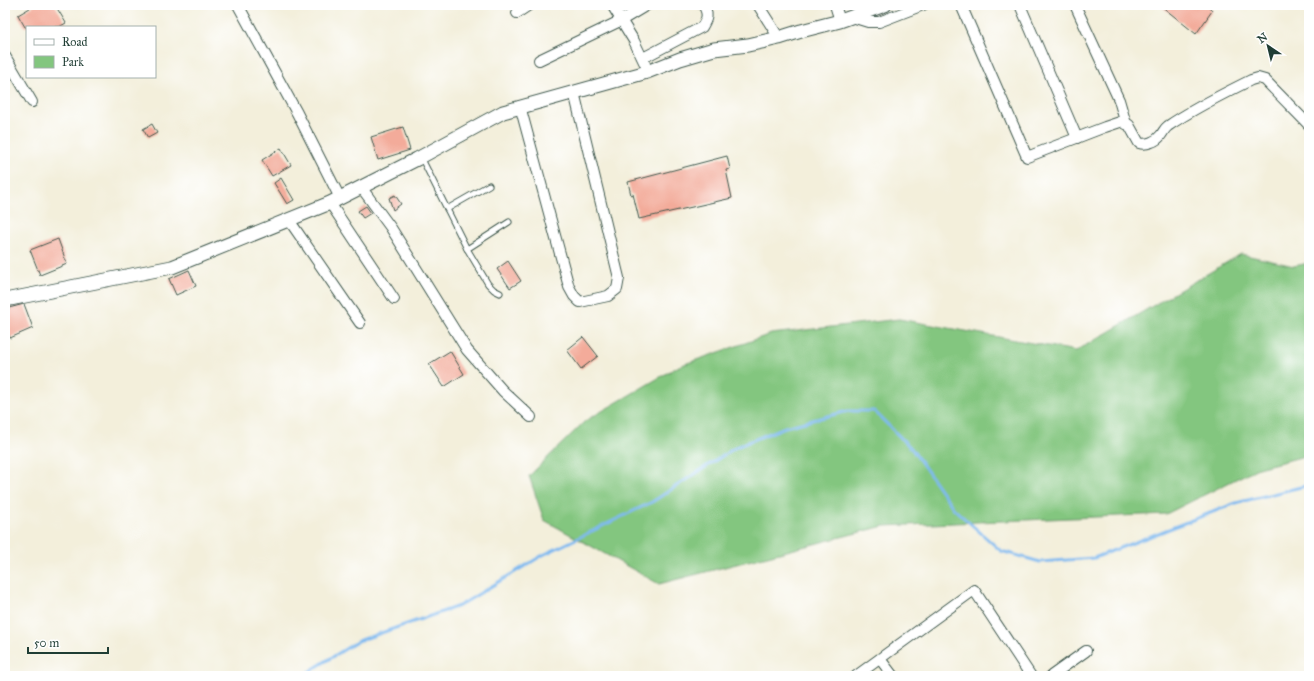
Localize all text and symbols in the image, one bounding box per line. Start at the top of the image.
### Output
legend [26,26,156,78]
north arrow [1248,26,1288,66]
text: N [1255,30,1271,46]
text: Road [62,35,88,49]
text: Park [62,55,84,69]
scale bar [28,629,108,655]
text: 50 m [34,636,59,650]

